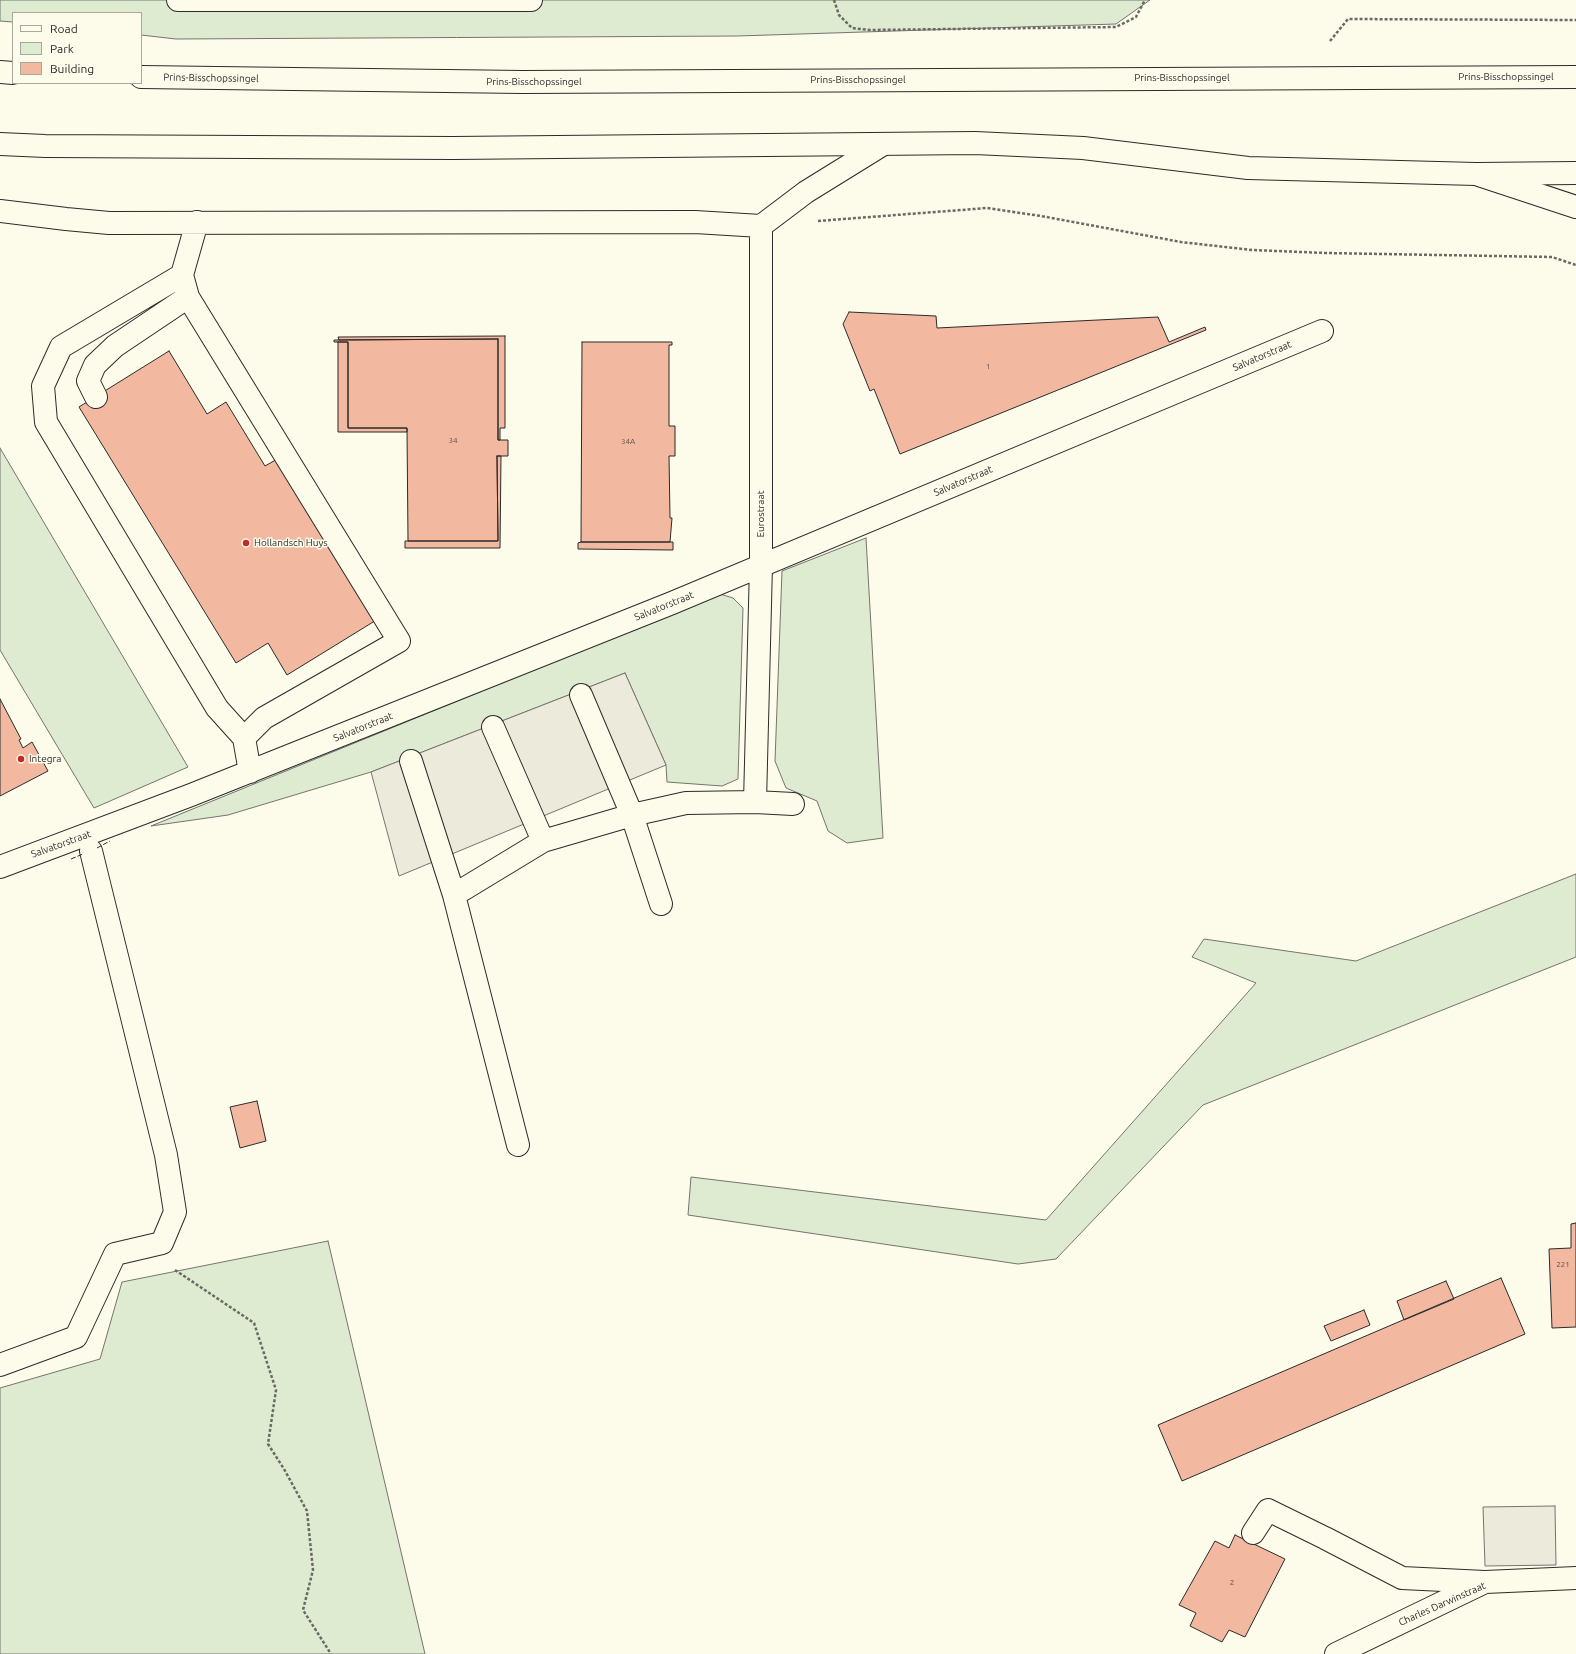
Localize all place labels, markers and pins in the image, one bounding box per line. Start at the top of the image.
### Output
place label: Hollandsch Huys [254,537,328,549]
marker: Hollandsch Huys [241,538,251,548]
place label: Integra [29,753,61,765]
marker: Integra [16,754,26,764]

